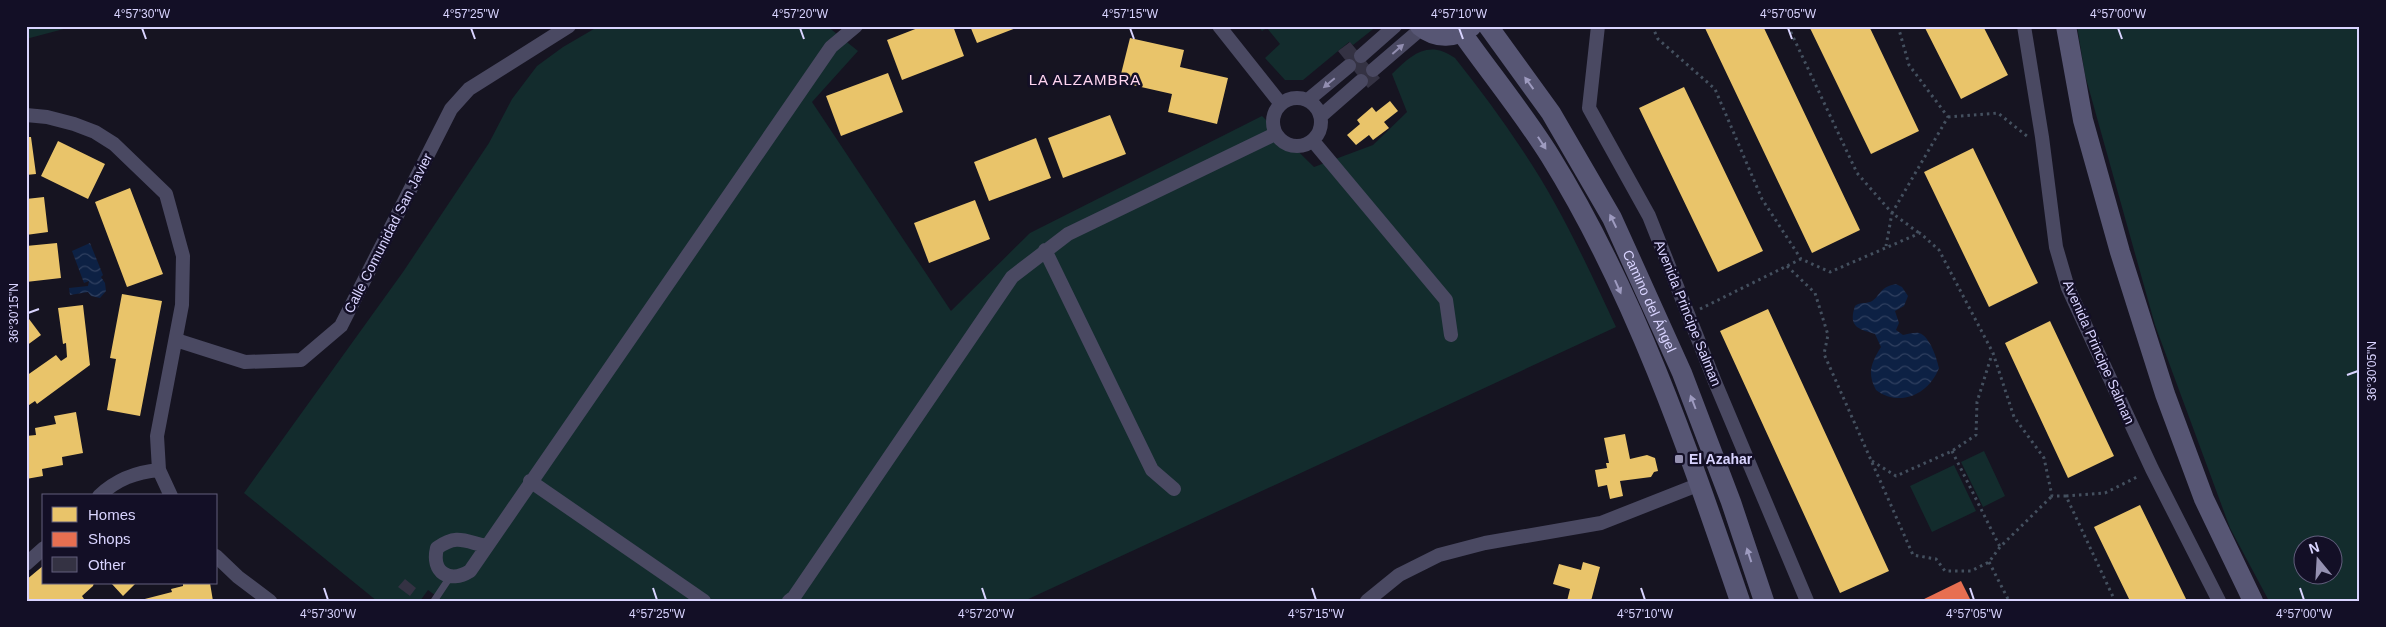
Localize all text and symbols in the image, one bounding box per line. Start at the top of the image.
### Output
text: 4°57'30"W [114,7,171,21]
text: 4°57'25"W [443,7,500,21]
text: 4°57'20"W [772,7,829,21]
text: 4°57'15"W [1102,7,1159,21]
text: 4°57'10"W [1431,7,1488,21]
text: 4°57'05"W [1760,7,1817,21]
text: 4°57'00"W [2090,7,2147,21]
one-way arrow [1391,43,1403,55]
district label: LA ALZAMBRA [1029,71,1141,88]
one-way arrow [1323,77,1335,89]
one-way arrow [1523,77,1534,90]
one-way arrow [1537,137,1546,150]
street label: Calle Comunidad San Javier [341,150,436,316]
one-way arrow [1609,214,1617,228]
street label: Avenida Principe Salman [1651,238,1725,388]
street label: Camino del Ángel [1619,247,1680,355]
street label: Avenida Principe Salman [2060,277,2138,427]
one-way arrow [1615,280,1623,294]
text: 36°30'15"N [7,283,21,343]
text: 36°30'05"N [2365,341,2379,401]
one-way arrow [1689,394,1697,409]
place label: El Azahar [1689,451,1753,467]
marker: El Azahar [1673,453,1685,465]
legend [42,494,218,584]
text: Homes [88,506,136,523]
text: Shops [88,530,131,547]
north arrow [2294,534,2344,584]
text: N [2307,538,2321,557]
one-way arrow [1744,547,1752,562]
text: Other [88,556,126,573]
text: 4°57'30"W [300,607,357,621]
text: 4°57'25"W [629,607,686,621]
text: 4°57'20"W [958,607,1015,621]
text: 4°57'15"W [1288,607,1345,621]
text: 4°57'10"W [1617,607,1674,621]
text: 4°57'05"W [1946,607,2003,621]
text: 4°57'00"W [2276,607,2333,621]

